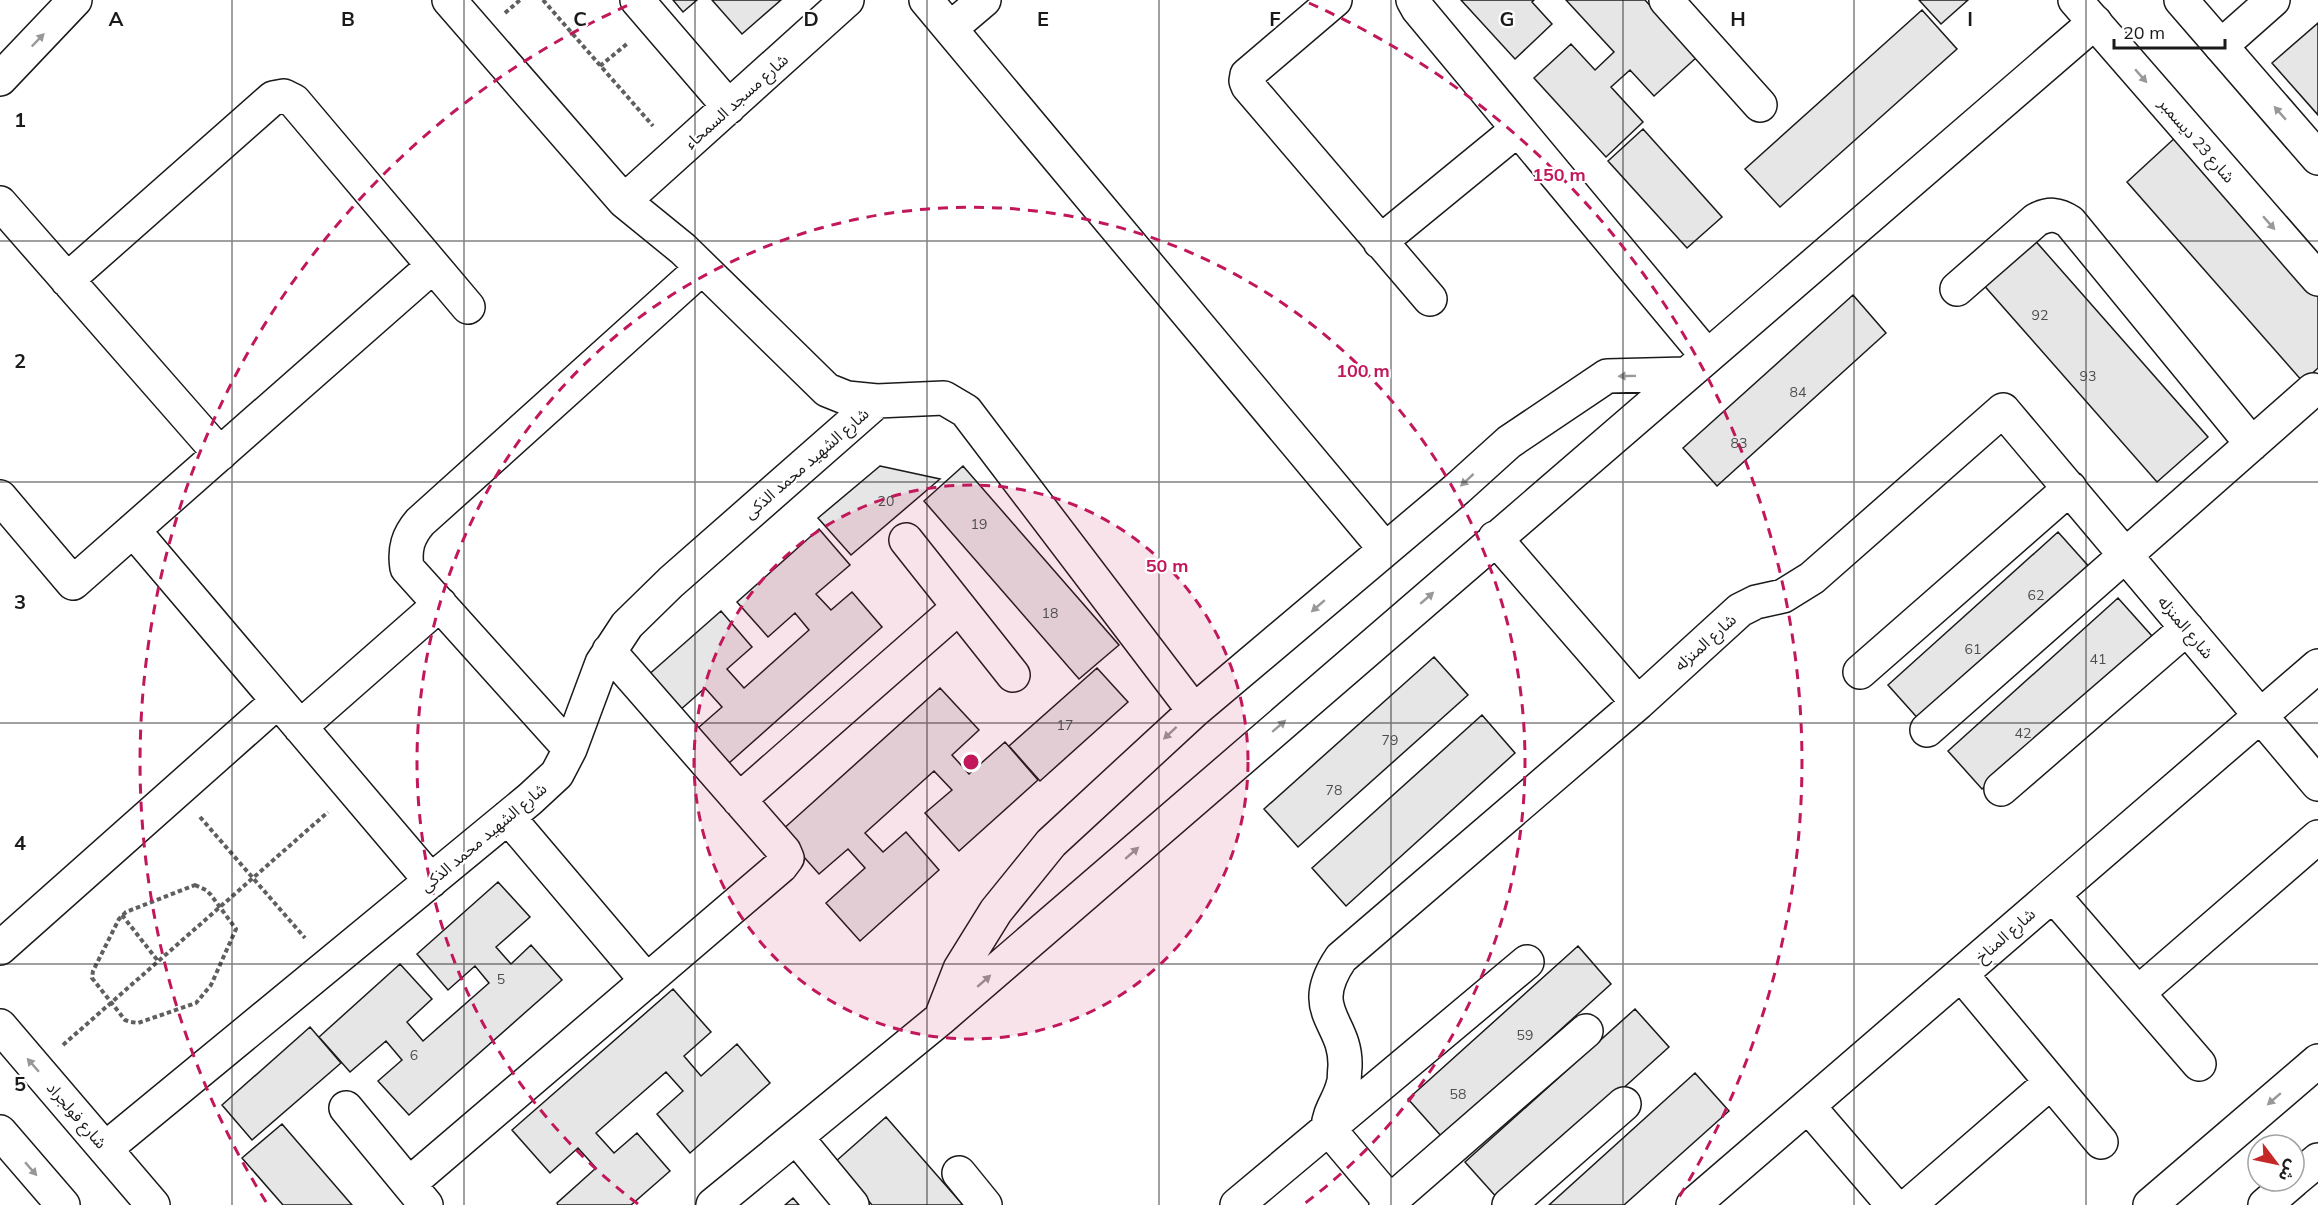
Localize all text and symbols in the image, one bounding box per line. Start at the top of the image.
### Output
text: A [109,6,124,31]
text: B [341,6,355,31]
text: C [573,6,587,31]
text: D [803,6,819,31]
text: E [1037,6,1049,31]
text: F [1269,6,1281,31]
text: G [1500,6,1514,31]
text: H [1730,6,1746,31]
text: I [1967,6,1973,31]
scale bar [2114,12,2225,50]
text: 20 m [2123,21,2165,44]
one-way arrow [30,33,44,47]
street label: شارع مسجد السمحاء [680,49,794,155]
one-way arrow [2134,68,2147,83]
street label: شارع 23 ديسمبر [2152,93,2239,188]
one-way arrow [2274,106,2287,121]
text: 1 [14,107,26,132]
text: 150 m [1532,163,1586,186]
one-way arrow [2262,215,2275,230]
house number: 92 [2032,306,2048,324]
text: 2 [14,348,26,373]
text: 100 m [1336,359,1390,382]
house number: 93 [2080,367,2096,385]
one-way arrow [1618,371,1637,380]
house number: 84 [1790,383,1807,401]
street label: شارع الشهيد محمد الذكى [739,403,875,525]
house number: 83 [1731,434,1747,452]
one-way arrow [1460,473,1475,486]
house number: 20 [878,492,894,510]
house number: 19 [971,515,987,533]
text: 50 m [1146,554,1188,577]
house number: 62 [2028,586,2044,604]
text: 3 [14,589,26,614]
street label: شارع المنزله [2152,591,2218,664]
one-way arrow [1419,592,1434,605]
one-way arrow [1310,600,1326,613]
house number: 18 [1042,604,1058,622]
street label: شارع المنزله [1670,609,1742,677]
house number: 61 [1965,640,1981,658]
house number: 41 [2090,650,2106,668]
house number: 17 [1057,716,1073,734]
one-way arrow [1271,719,1287,732]
house number: 42 [2015,724,2031,742]
one-way arrow [1163,726,1178,739]
house number: 79 [1382,731,1398,749]
centre of rings [961,752,981,772]
street label: شارع الشهيد محمد الذكى [416,778,552,898]
house number: 78 [1326,781,1342,799]
text: 4 [14,830,26,855]
one-way arrow [1124,847,1139,860]
street label: شارع المناخ [1971,904,2041,969]
house number: 5 [497,970,505,988]
one-way arrow [976,975,991,988]
house number: 59 [1517,1026,1533,1044]
house number: 6 [410,1046,418,1064]
one-way arrow [27,1058,40,1073]
text: 5 [14,1071,26,1096]
street label: شارع فولجراد [40,1078,111,1154]
house number: 58 [1450,1085,1466,1103]
one-way arrow [2267,1092,2282,1105]
north arrow [2246,1133,2306,1193]
text: ش [2274,1156,2303,1186]
one-way arrow [24,1161,37,1176]

